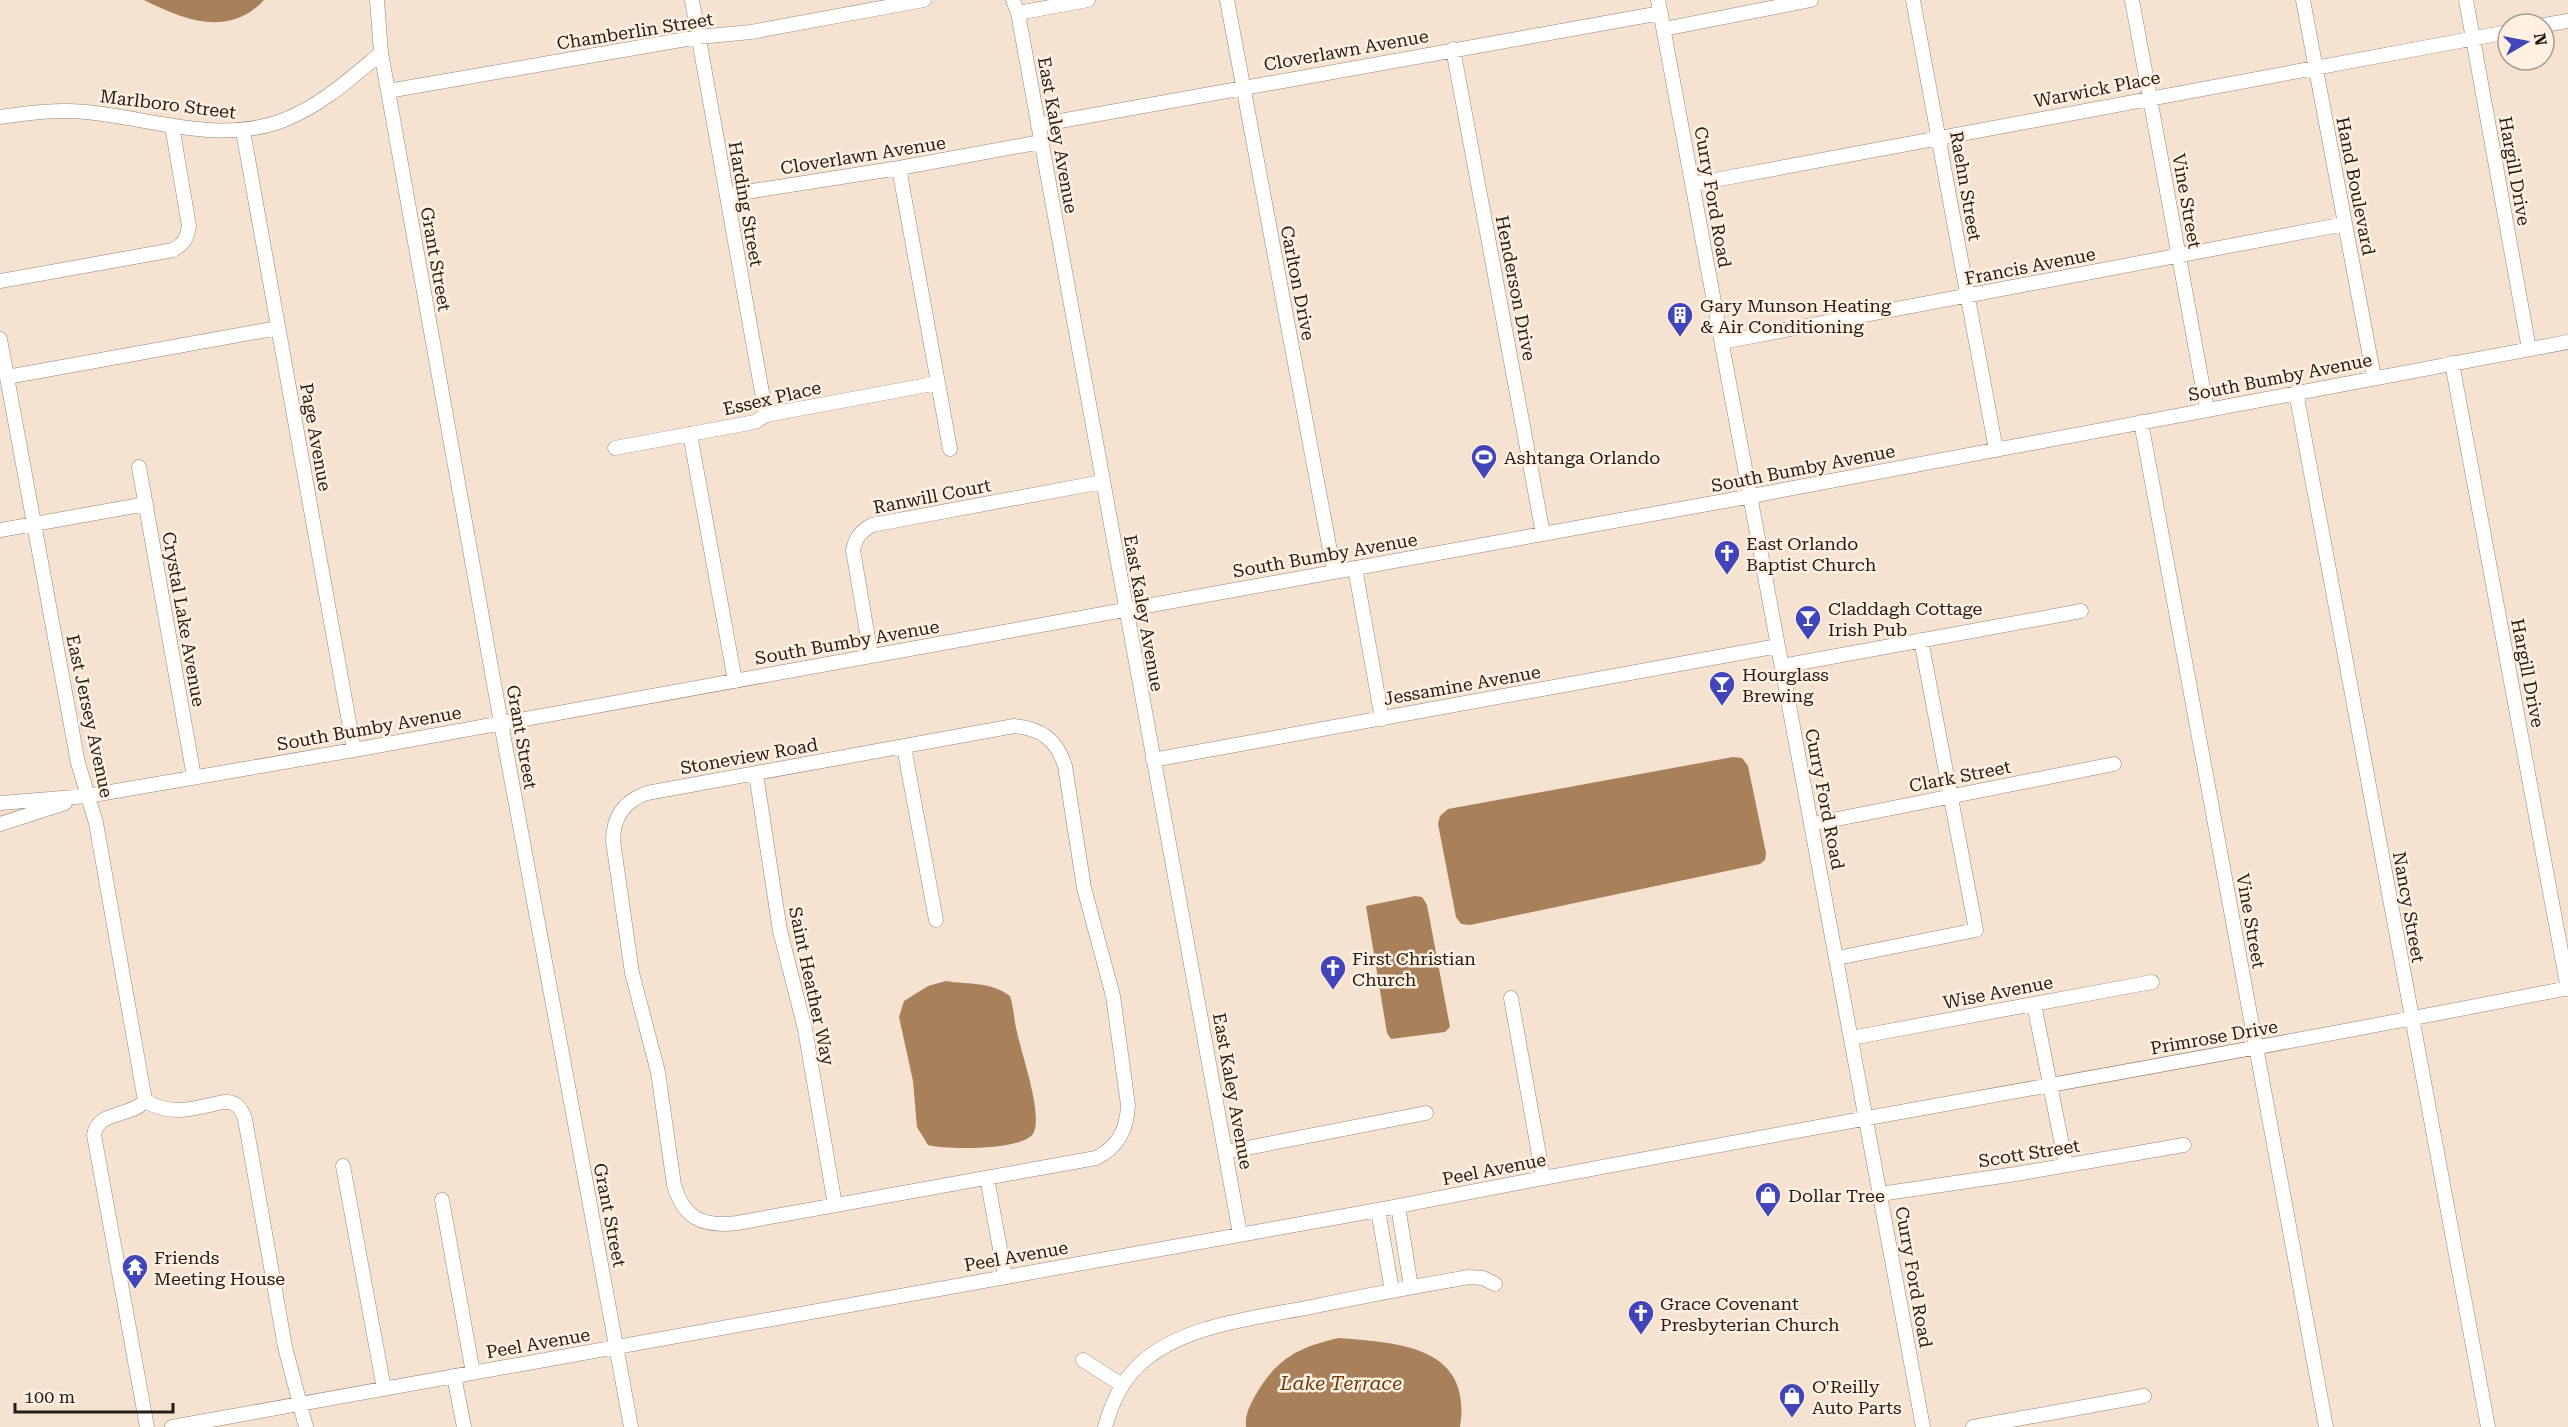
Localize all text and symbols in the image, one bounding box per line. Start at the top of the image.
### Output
street label: Chamberlin Street [555,8,715,54]
north arrow [2496,12,2556,72]
street label: Cloverlawn Avenue [1262,25,1430,75]
text: N [2530,32,2551,47]
street label: East Kaley Avenue [1034,55,1082,215]
street label: Warwick Place [2032,66,2162,112]
street label: Marlboro Street [99,85,237,123]
street label: Hand Boulevard [2332,115,2380,257]
street label: Hargill Drive [2495,115,2535,227]
street label: Curry Ford Road [1690,125,1736,270]
street label: Raehn Street [1946,130,1986,243]
street label: Cloverlawn Avenue [779,132,947,178]
street label: Harding Street [725,140,767,269]
street label: Vine Street [2168,152,2206,250]
street label: Grant Street [416,205,456,313]
street label: Henderson Drive [1492,213,1540,363]
street label: Carlton Drive [1277,224,1319,342]
street label: Francis Avenue [1963,243,2097,289]
place label: Gary Munson Heating & Air Conditioning [1700,295,1892,337]
building icon: Gary Munson Heating & Air Conditioning [1665,300,1695,338]
street label: South Bumby Avenue [2186,349,2374,405]
street label: Essex Place [721,377,823,419]
street label: Page Avenue [296,381,336,493]
street label: South Bumby Avenue [1709,440,1897,496]
sports icon: Ashtanga Orlando [1469,442,1499,480]
place label: Ashtanga Orlando [1504,447,1660,468]
street label: Ranwill Court [871,474,993,518]
street label: South Bumby Avenue [1231,528,1419,582]
street label: Crystal Lake Avenue [158,530,210,708]
street label: East Kaley Avenue [1120,533,1168,693]
place label: East Orlando Baptist Church [1746,533,1877,575]
church icon: East Orlando Baptist Church [1712,538,1742,576]
place label: Claddagh Cottage Irish Pub [1828,598,1982,640]
bar icon: Claddagh Cottage Irish Pub [1793,603,1823,641]
street label: South Bumby Avenue [753,615,941,669]
street label: Hargill Drive [2507,617,2549,729]
street label: East Jersey Avenue [62,633,118,800]
street label: Jessamine Avenue [1382,661,1542,709]
place label: Hourglass Brewing [1742,664,1829,706]
bar icon: Hourglass Brewing [1707,669,1737,707]
street label: Grant Street [502,683,542,791]
street label: South Bumby Avenue [275,701,463,755]
street label: Curry Ford Road [1801,727,1849,872]
street label: Stoneview Road [678,733,820,778]
street label: Clark Street [1907,756,2013,796]
street label: Nancy Street [2389,850,2429,964]
street label: Vine Street [2232,872,2270,970]
street label: Saint Heather Way [785,905,839,1068]
place label: First Christian Church [1352,948,1476,990]
church icon: First Christian Church [1318,953,1348,991]
street label: Wise Avenue [1941,971,2055,1013]
street label: East Kaley Avenue [1209,1011,1257,1171]
street label: Primrose Drive [2148,1015,2280,1059]
street label: Scott Street [1977,1135,2081,1171]
street label: Peel Avenue [1440,1149,1548,1189]
street label: Grant Street [590,1161,630,1269]
shop icon: Dollar Tree [1753,1180,1783,1218]
place label: Dollar Tree [1788,1185,1885,1206]
street label: Curry Ford Road [1891,1205,1937,1350]
street label: Peel Avenue [962,1236,1070,1276]
place label: Friends Meeting House [154,1247,285,1289]
temple icon: Friends Meeting House [120,1252,150,1290]
place label: Grace Covenant Presbyterian Church [1660,1293,1840,1335]
church icon: Grace Covenant Presbyterian Church [1626,1298,1656,1336]
street label: Peel Avenue [484,1323,592,1363]
water label: Lake Terrace [1279,1371,1402,1395]
scale bar [15,1376,172,1414]
place label: O'Reilly Auto Parts [1812,1376,1902,1418]
shop icon: O'Reilly Auto Parts [1777,1381,1807,1419]
text: 100 m [24,1386,75,1407]

